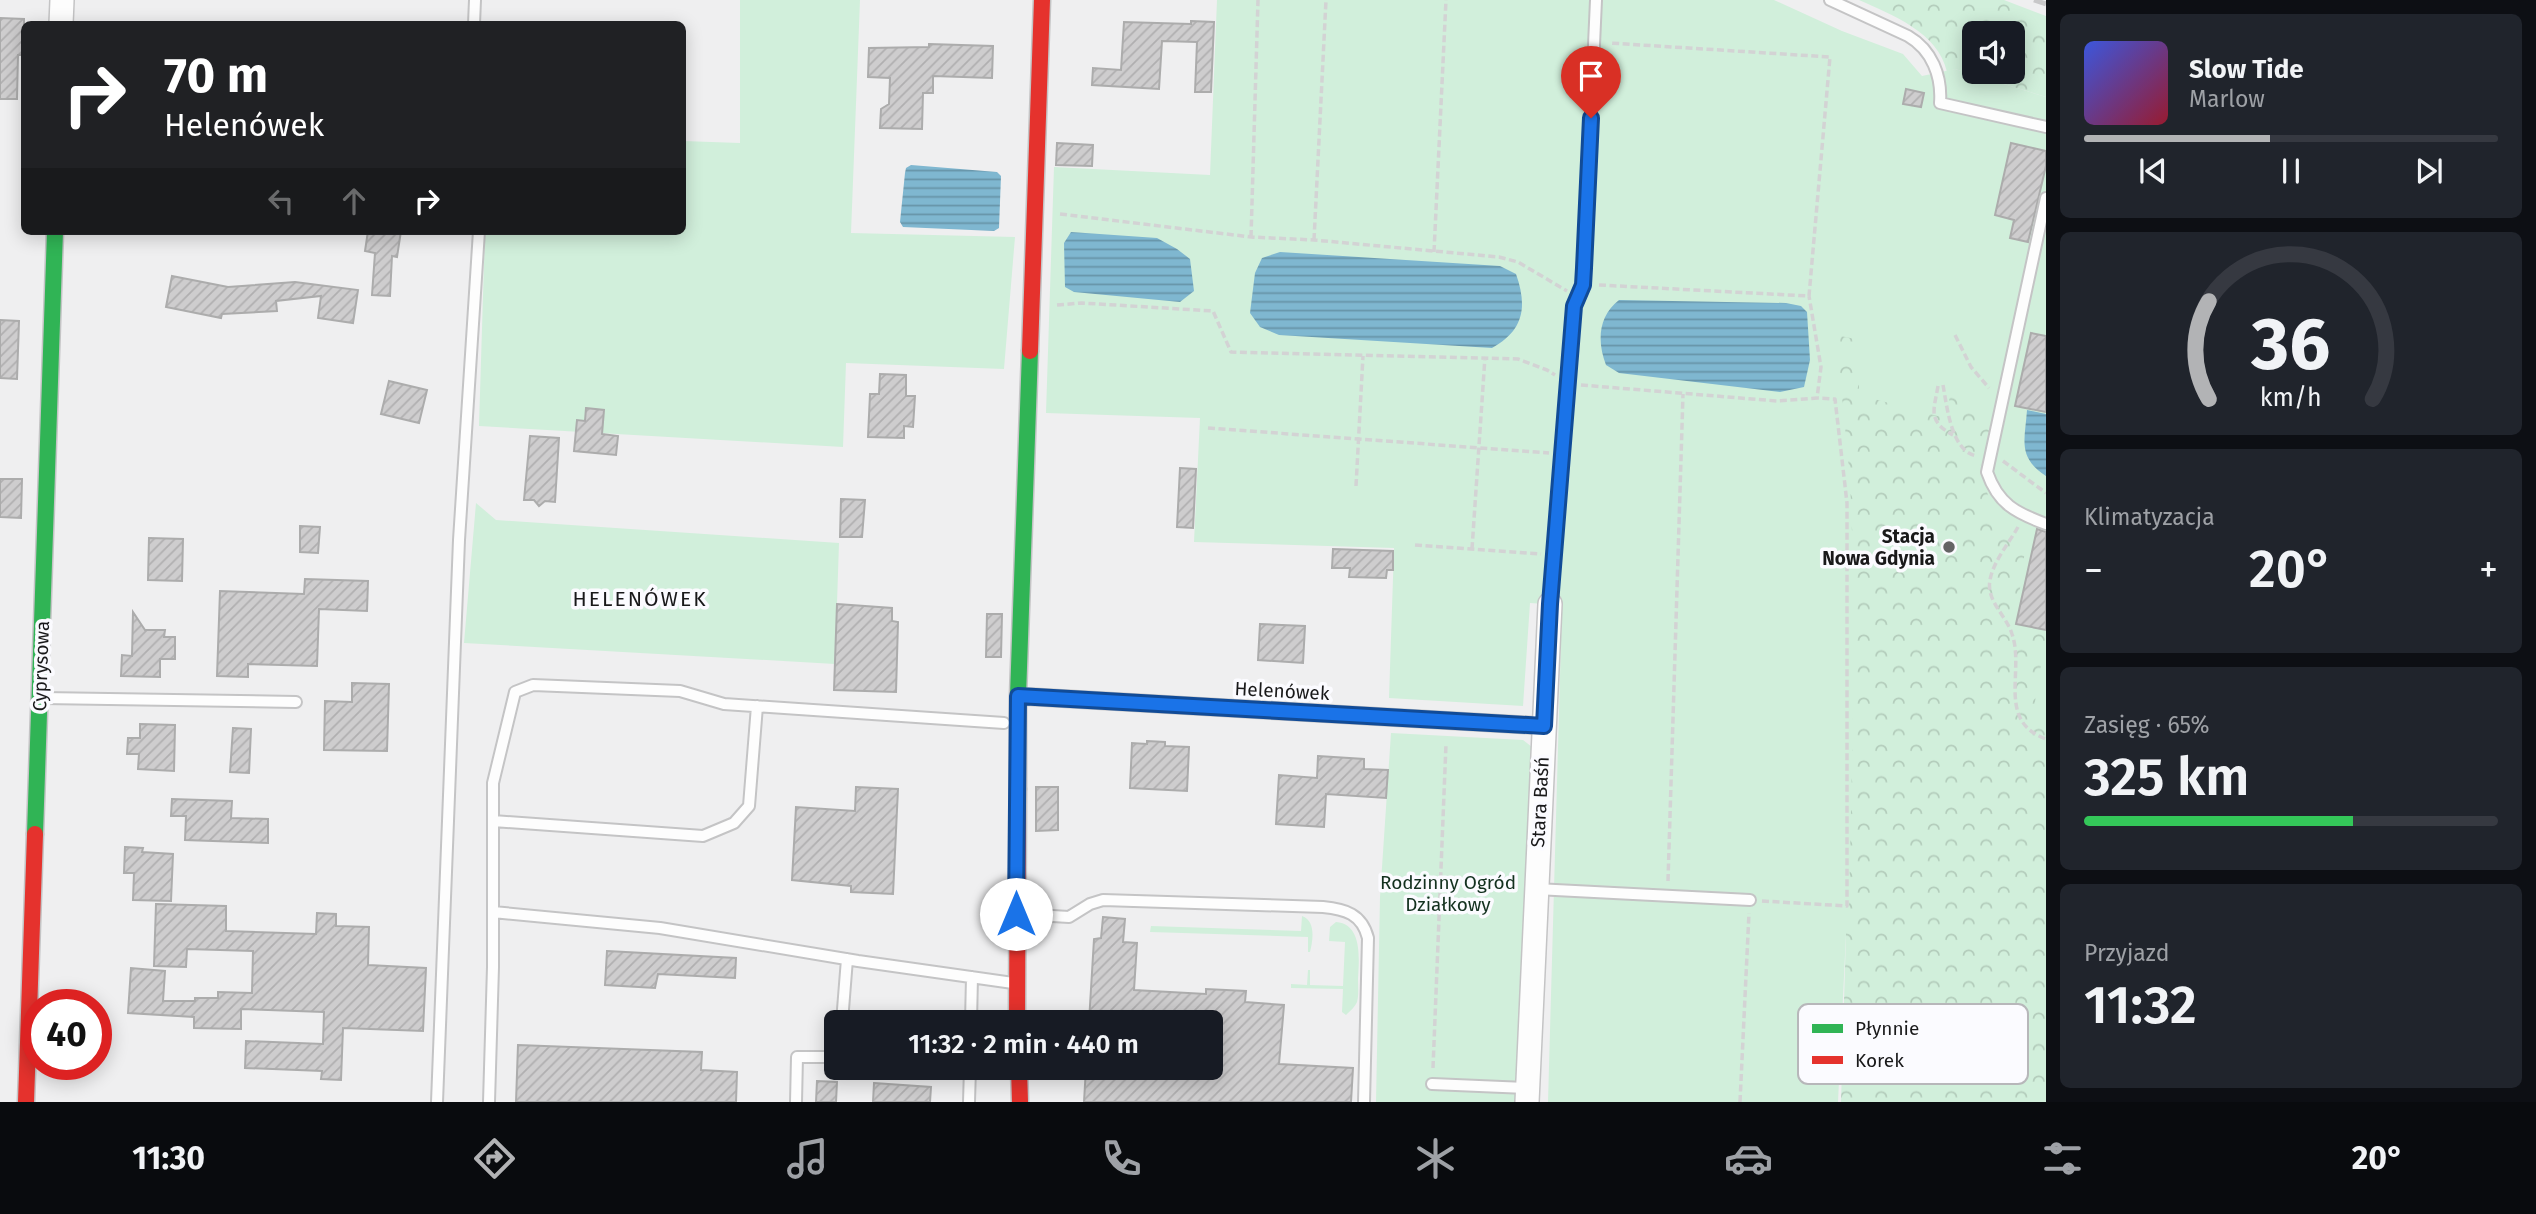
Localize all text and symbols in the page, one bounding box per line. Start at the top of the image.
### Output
map controls [1962,21,2025,84]
button: sound [1962,21,2025,84]
text: 70 m [164,46,268,105]
pin [1561,46,1621,118]
icon: right [49,49,140,140]
text: Slow Tide [2189,54,2304,85]
icon: arrive [1572,57,1610,95]
text: Marlow [2189,85,2265,113]
text: Helenówek [164,106,324,144]
icon: previous [2134,152,2172,190]
icon: pause [2272,152,2310,190]
icon: next [2410,152,2448,190]
icon: left [262,182,300,220]
icon: ahead [335,182,373,220]
icon: right [408,182,446,220]
text: 36 [2251,302,2330,389]
text: km/h [2260,383,2322,413]
text: Klimatyzacja [2084,503,2215,531]
place label: Stacja Nowa Gdynia [1822,525,1935,570]
text: 20° [2249,538,2333,601]
marker: Stacja Nowa Gdynia [1941,539,1957,555]
text: − [2084,547,2103,593]
text: + [2479,547,2498,593]
district label: HELENÓWEK [572,586,708,612]
street label: Cyprysowa [28,620,54,712]
street label: Helenówek [1234,677,1330,705]
text: Zasięg · 65% [2084,711,2210,739]
text: 325 km [2084,746,2249,809]
street label: Stara Baśń [1526,756,1554,848]
park label: Rodzinny Ogród Działkowy [1380,871,1516,916]
position arrow [979,877,1053,951]
text: Przyjazd [2084,939,2170,967]
text: 11:32 [2084,974,2197,1037]
speed limit sign: 40 [21,989,112,1080]
legend [1798,1004,2028,1084]
text: Płynnie [1855,1017,1919,1040]
text: 11:32 · 2 min · 440 m [908,1029,1139,1060]
text: Korek [1855,1049,1904,1072]
icon: directions [470,1134,519,1183]
icon: music [783,1134,832,1183]
icon: phone [1097,1134,1146,1183]
icon: climate [1411,1134,1460,1183]
icon: car [1724,1134,1773,1183]
icon: filters [2038,1134,2087,1183]
text: 11:30 [132,1139,205,1177]
text: 20° [2352,1139,2404,1177]

